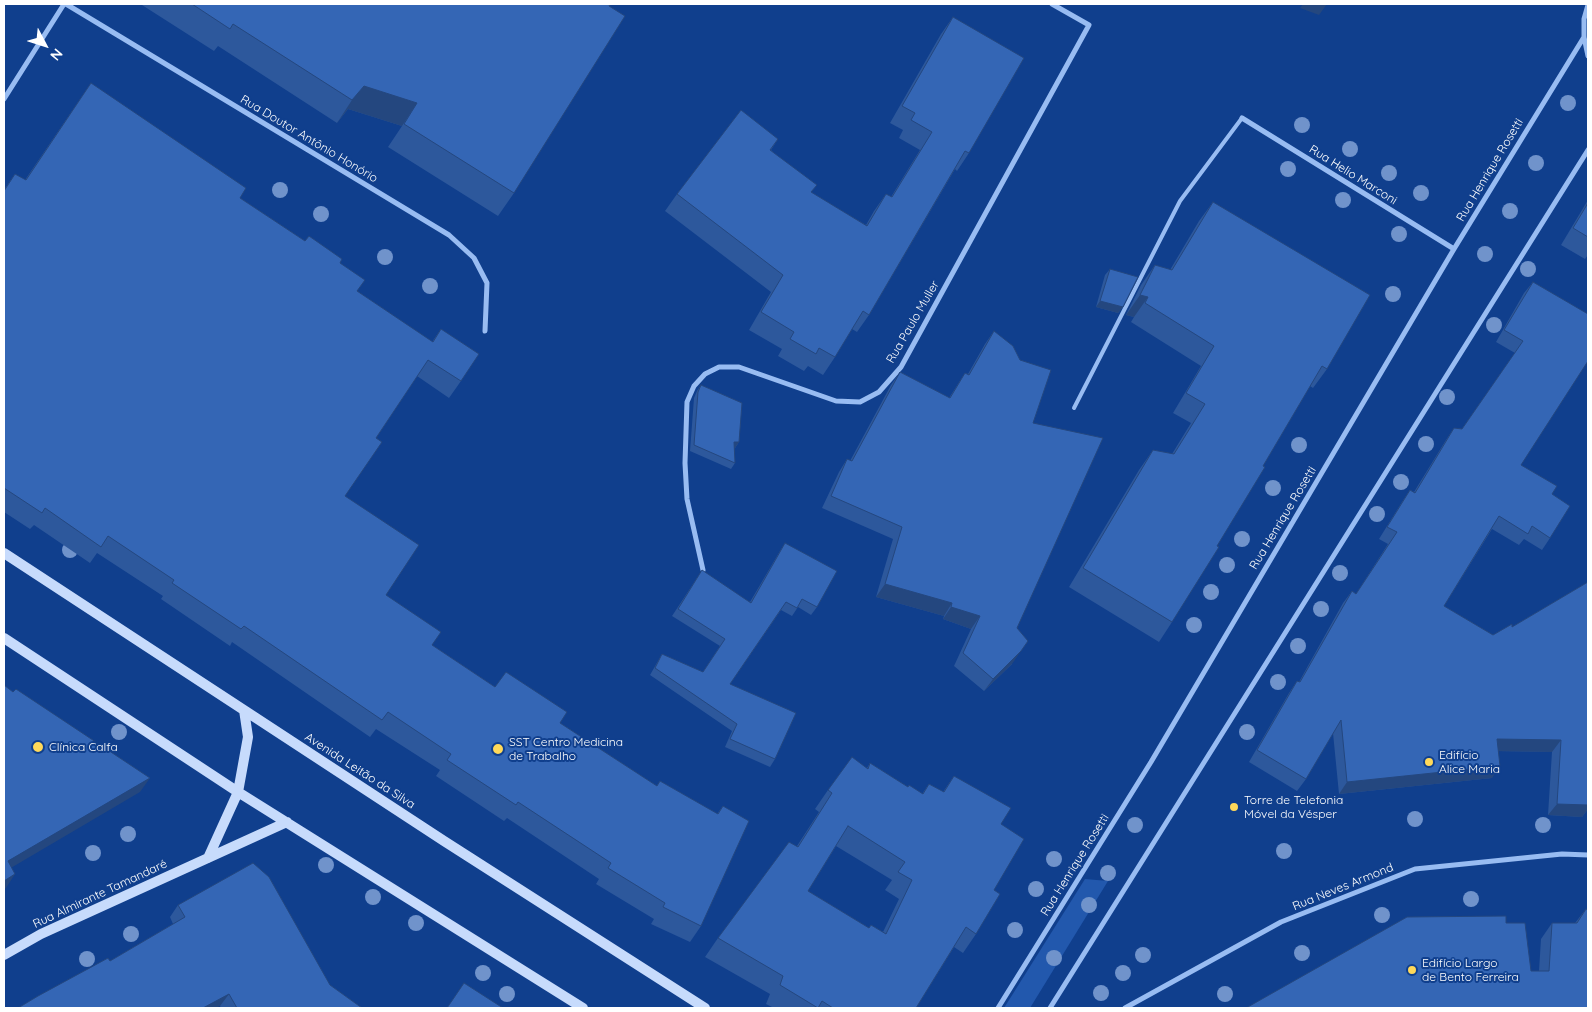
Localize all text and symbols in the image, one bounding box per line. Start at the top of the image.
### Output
north arrow [20,20,70,70]
text: N [46,45,67,64]
street label: Rua Doutor Antônio Honório [238,92,380,186]
street label: Rua Henrique Rosetti [1454,116,1526,224]
street label: Rua Helio Marconi [1306,142,1400,208]
street label: Rua Paulo Muller [883,278,943,366]
street label: Rua Henrique Rosetti [1247,464,1319,572]
street label: Avenida Leitão da Silva [302,730,418,812]
place label: SST Centro Medicina de Trabalho [509,735,623,763]
marker: Clínica Calfa [31,740,45,754]
place label: Clínica Calfa [49,740,118,754]
marker: SST Centro Medicina de Trabalho [491,742,505,756]
place label: Edifício Alice Maria [1439,748,1500,776]
marker: Edifício Alice Maria [1423,756,1435,768]
place label: Torre de Telefonia Móvel da Vésper [1244,793,1343,821]
marker: Torre de Telefonia Móvel da Vésper [1228,801,1240,813]
street label: Rua Henrique Rosetti [1038,811,1112,919]
street label: Rua Almirante Tamandaré [31,857,169,931]
street label: Rua Neves Armond [1290,860,1396,914]
place label: Edifício Largo de Bento Ferreira [1422,956,1519,984]
marker: Edifício Largo de Bento Ferreira [1406,964,1418,976]

